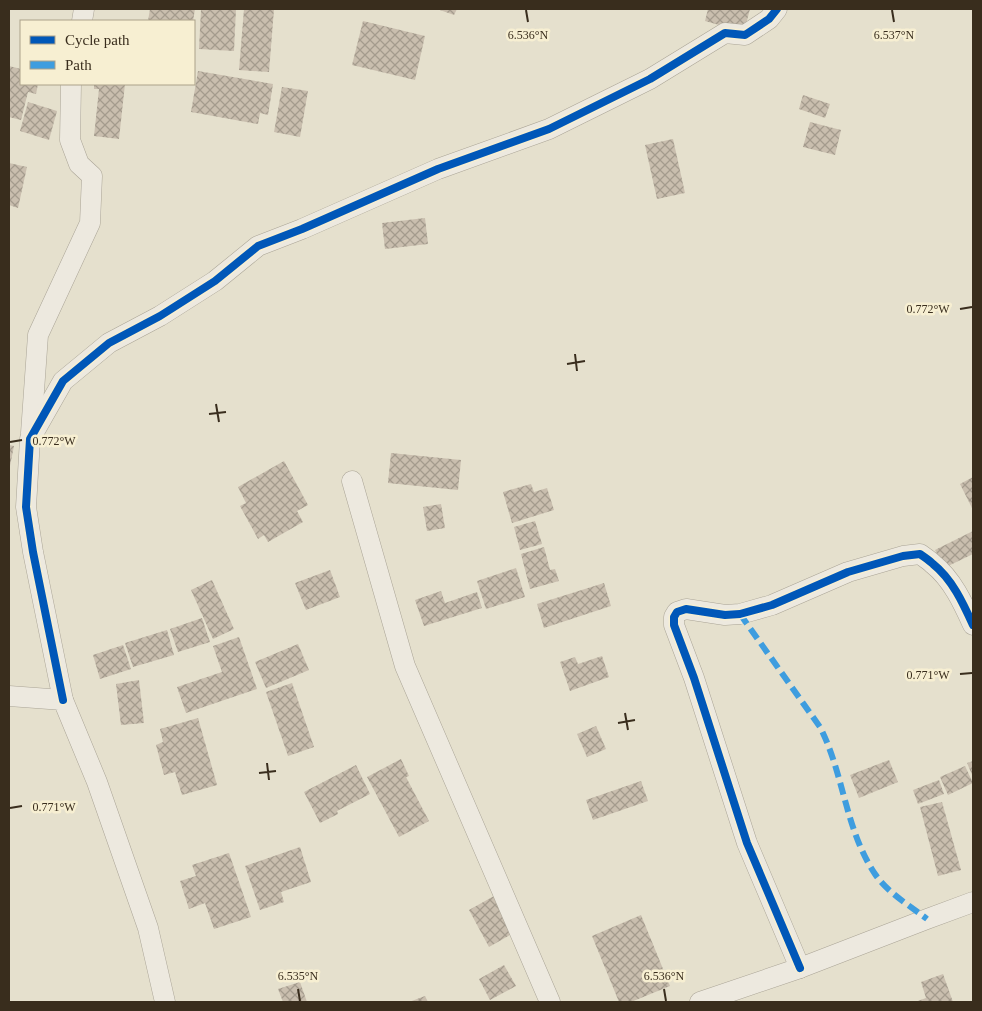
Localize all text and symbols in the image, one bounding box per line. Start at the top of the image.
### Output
legend [20,20,195,85]
text: 6.536°N [508,28,549,42]
text: 6.537°N [874,28,915,42]
text: Cycle path [65,32,130,48]
text: Path [65,57,92,73]
text: 0.772°W [906,302,950,316]
text: 0.772°W [32,434,76,448]
text: 0.771°W [906,668,950,682]
text: 0.771°W [32,800,76,814]
text: 6.535°N [278,969,319,983]
text: 6.536°N [644,969,685,983]

